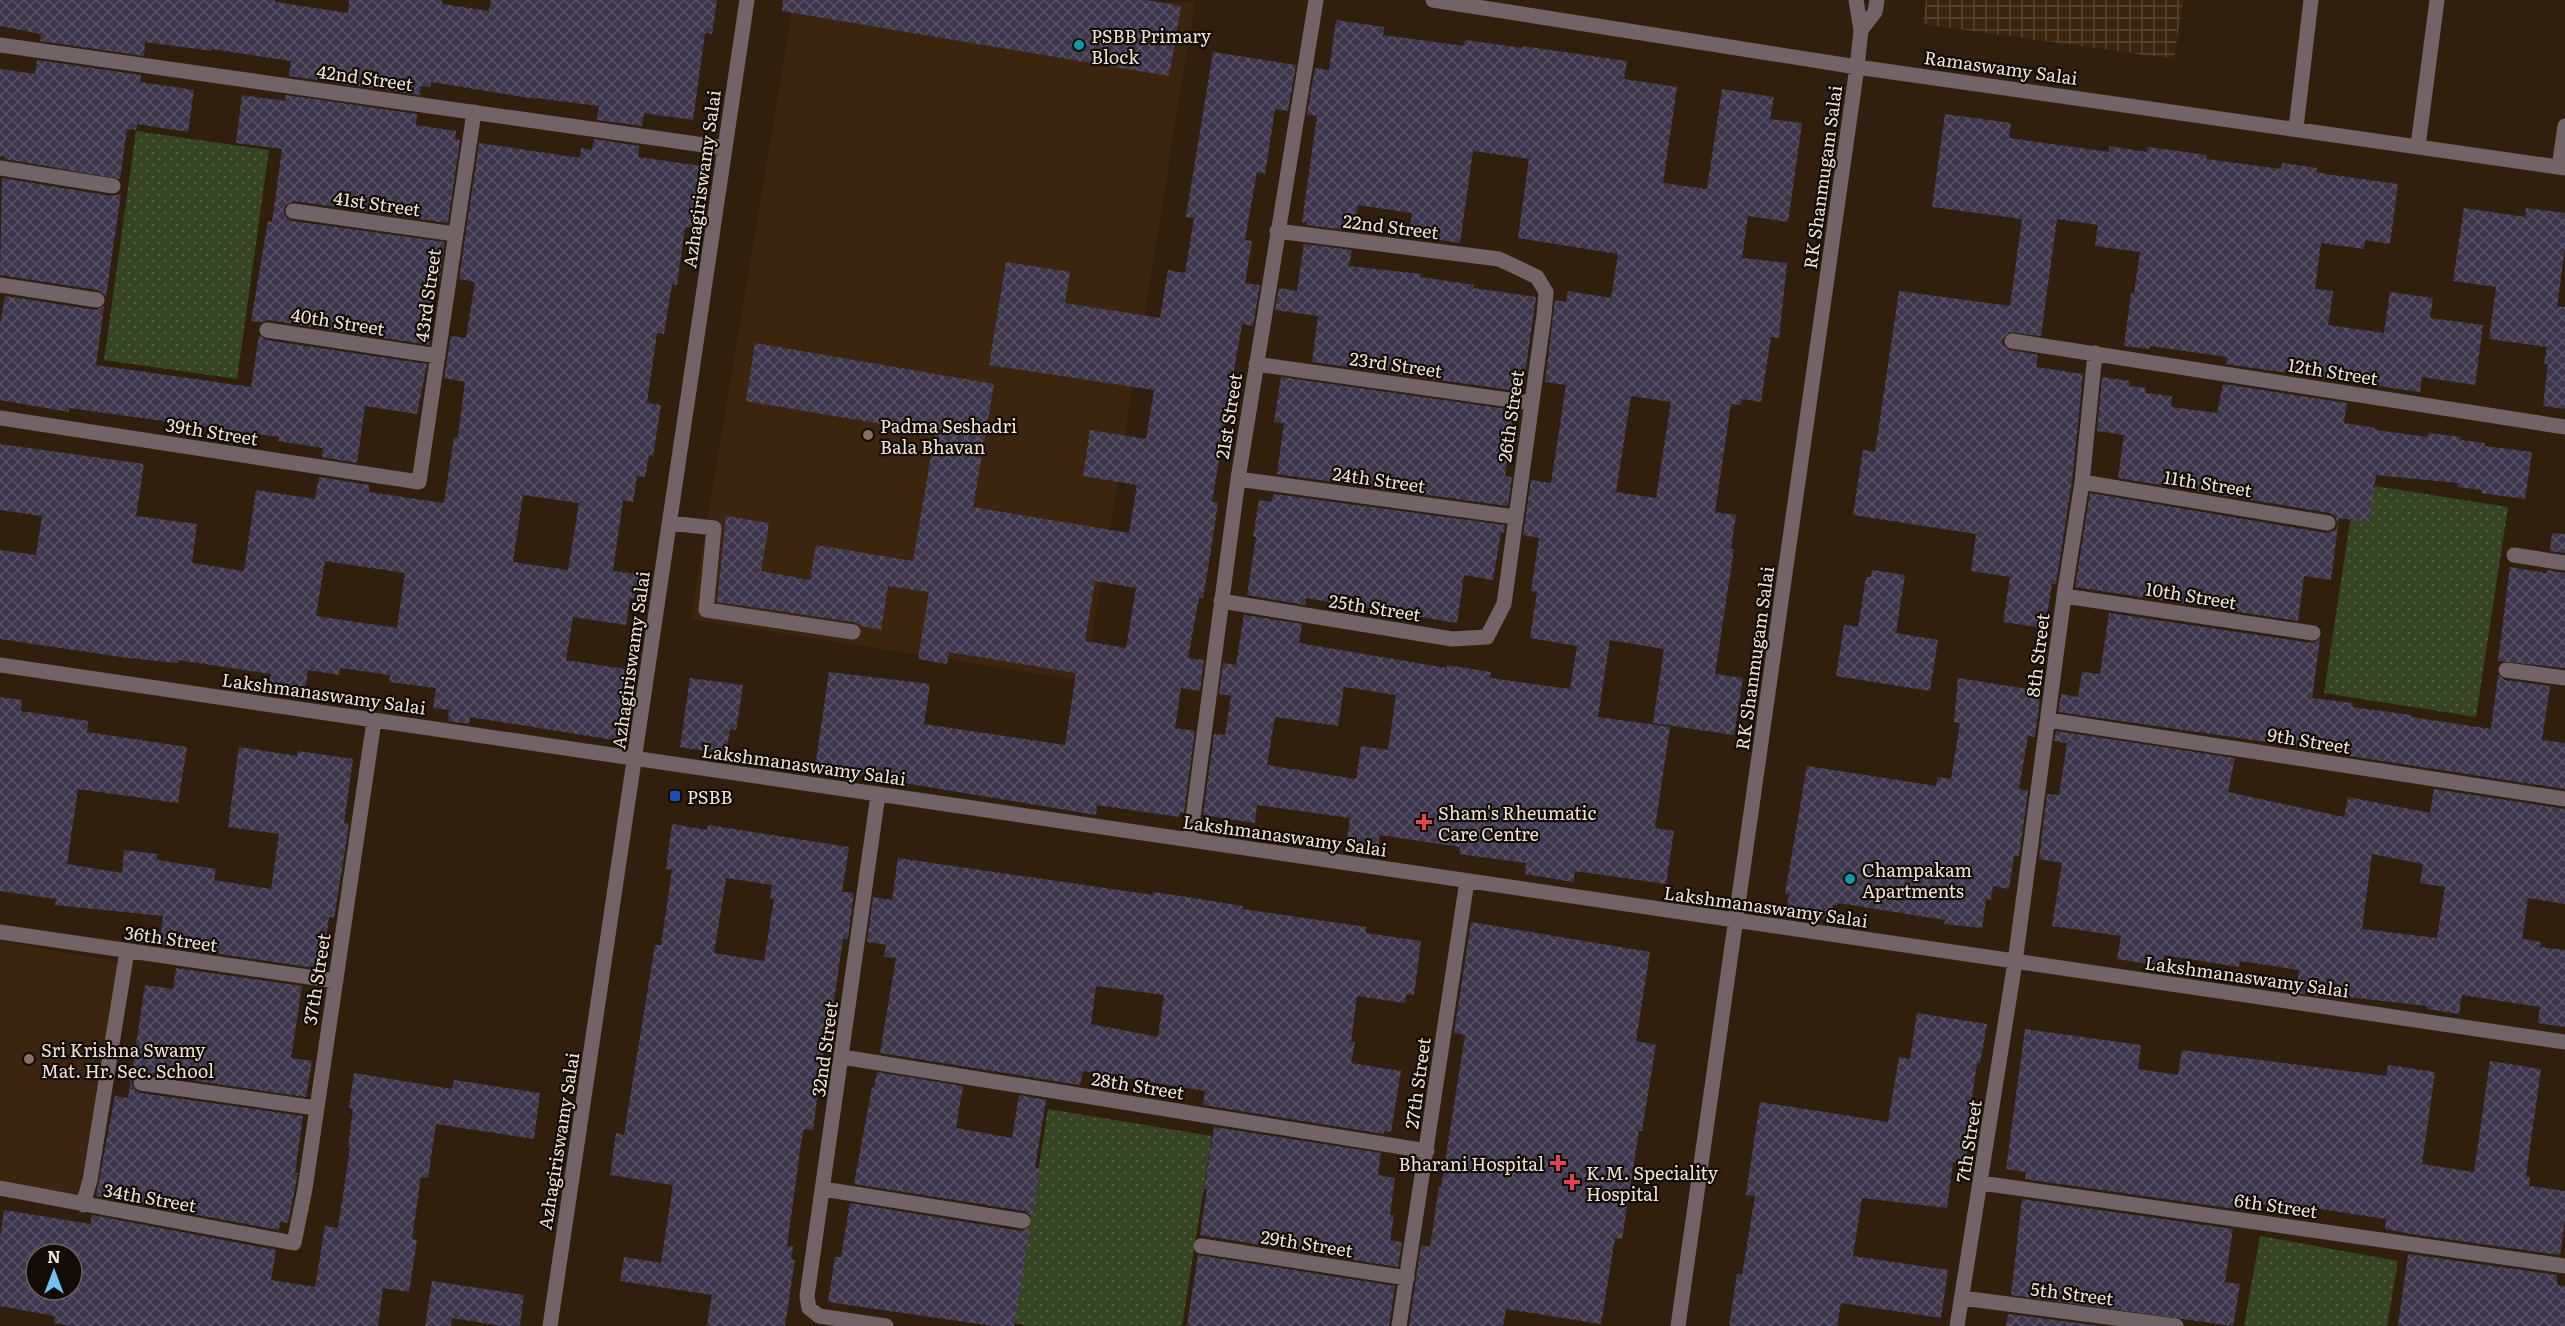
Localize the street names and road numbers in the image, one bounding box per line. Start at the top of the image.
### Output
street label: Ramaswamy Salai [1923,43,2079,91]
street label: 42nd Street [315,57,416,97]
street label: RK Shanmugam Salai [1796,83,1848,271]
street label: Azhagiriswamy Salai [675,88,727,270]
street label: 41st Street [332,184,423,223]
street label: 22nd Street [1342,207,1441,245]
street label: 43rd Street [407,246,447,343]
street label: 40th Street [289,300,388,342]
street label: 23rd Street [1348,344,1445,384]
street label: 12th Street [2286,351,2381,392]
street label: 26th Street [1490,367,1530,464]
street label: 21st Street [1208,370,1248,461]
street label: 39th Street [164,410,261,452]
street label: 24th Street [1331,459,1428,499]
street label: 11th Street [2162,463,2255,503]
street label: RK Shanmugam Salai [1728,564,1780,752]
street label: Azhagiriswamy Salai [604,569,656,751]
street label: 10th Street [2143,574,2239,616]
street label: 25th Street [1327,586,1424,628]
street label: 8th Street [2018,611,2056,698]
street label: Lakshmanaswamy Salai [220,665,428,721]
street label: 9th Street [2266,720,2353,760]
street label: Lakshmanaswamy Salai [700,736,908,792]
street label: Lakshmanaswamy Salai [1181,807,1389,863]
street label: Lakshmanaswamy Salai [1662,878,1870,934]
street label: 36th Street [123,918,220,958]
street label: 37th Street [295,930,337,1027]
street label: Lakshmanaswamy Salai [2143,948,2351,1004]
street label: 32nd Street [804,999,844,1099]
street label: 27th Street [1397,1035,1437,1131]
street label: Azhagiriswamy Salai [531,1050,585,1232]
street label: 28th Street [1090,1064,1187,1106]
street label: 7th Street [1948,1097,1988,1184]
street label: 34th Street [101,1176,199,1219]
street label: 6th Street [2233,1186,2320,1224]
street label: 29th Street [1259,1222,1356,1264]
street label: 5th Street [2029,1275,2116,1312]

